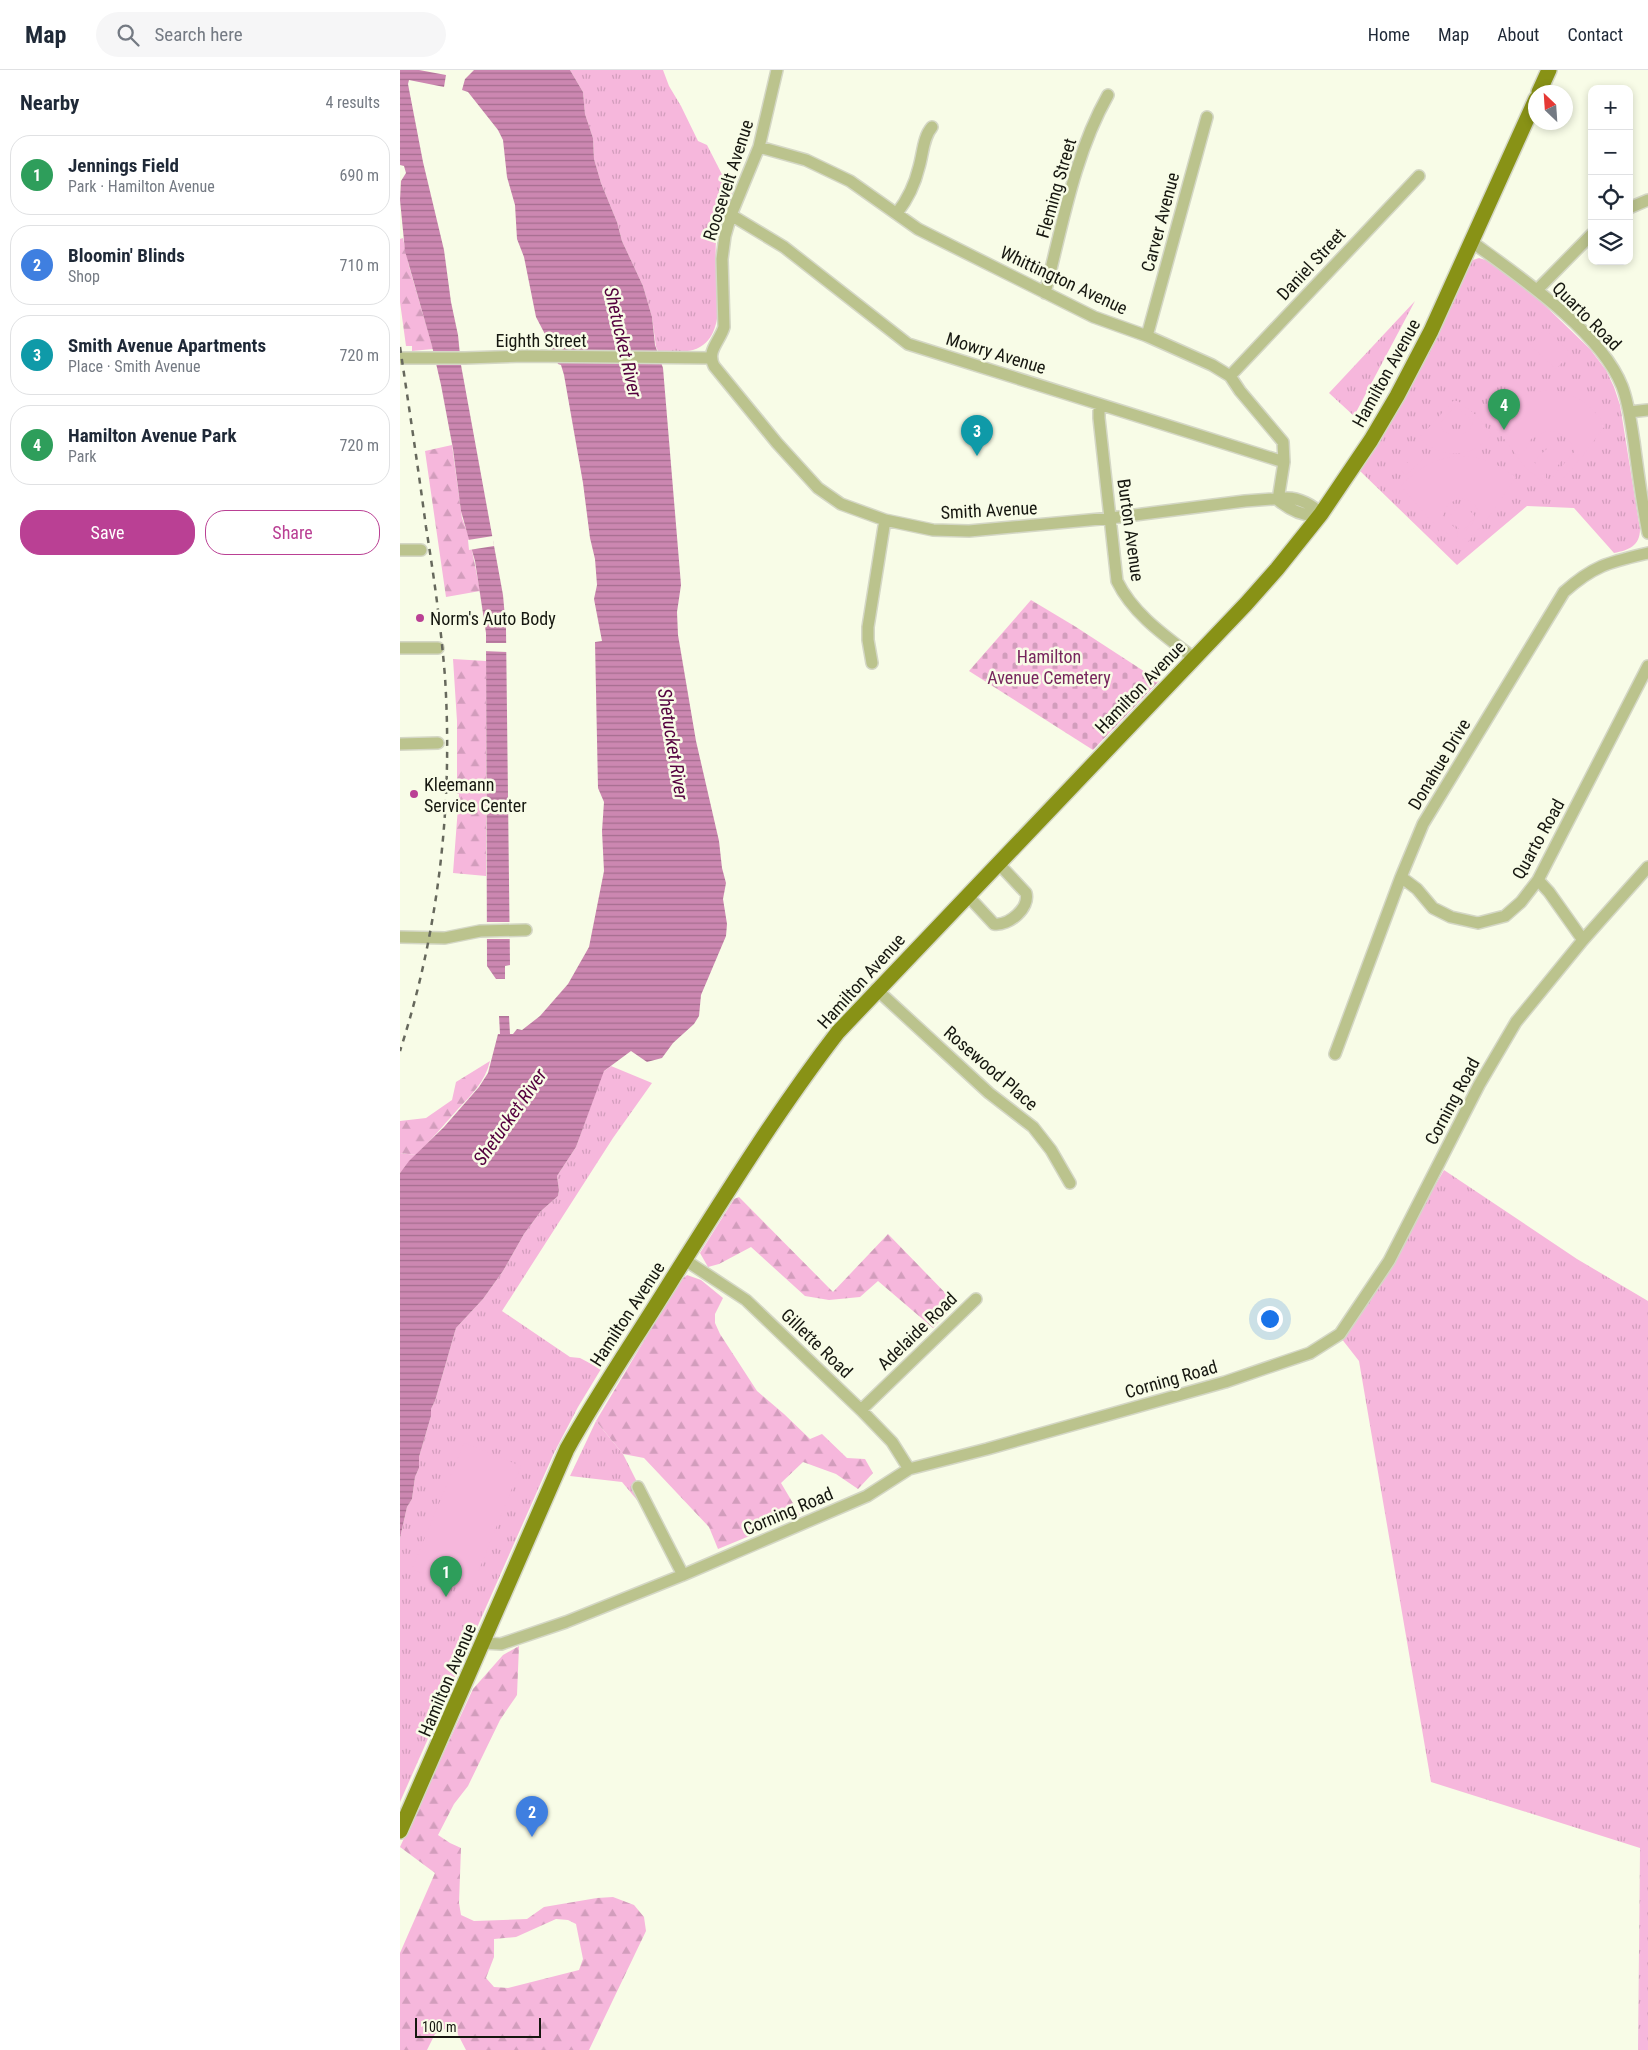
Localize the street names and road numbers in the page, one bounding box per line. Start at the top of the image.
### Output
street label: Roosevelt Avenue [699,117,757,243]
street label: Fleming Street [1032,136,1080,240]
street label: Carver Avenue [1137,170,1183,274]
street label: Daniel Street [1272,224,1350,304]
street label: Whittington Avenue [997,241,1131,319]
street label: Quarto Road [1548,277,1626,355]
street label: Hamilton Avenue [1348,315,1424,431]
street label: Mowry Avenue [943,328,1049,378]
street label: Eighth Street [496,330,586,351]
street label: Burton Avenue [1113,477,1149,583]
street label: Smith Avenue [940,497,1038,523]
street label: Hamilton Avenue [1091,636,1189,738]
street label: Donahue Drive [1404,715,1474,813]
street label: Quarto Road [1507,795,1569,883]
street label: Hamilton Avenue [813,929,909,1033]
street label: Rosewood Place [940,1022,1042,1114]
street label: Corning Road [1420,1054,1484,1148]
street label: Hamilton Avenue [585,1258,669,1370]
street label: Adelaide Road [873,1288,961,1374]
street label: Gillette Road [777,1304,857,1382]
street label: Corning Road [1122,1356,1220,1402]
street label: Corning Road [740,1483,836,1539]
street label: Hamilton Avenue [414,1620,480,1740]

